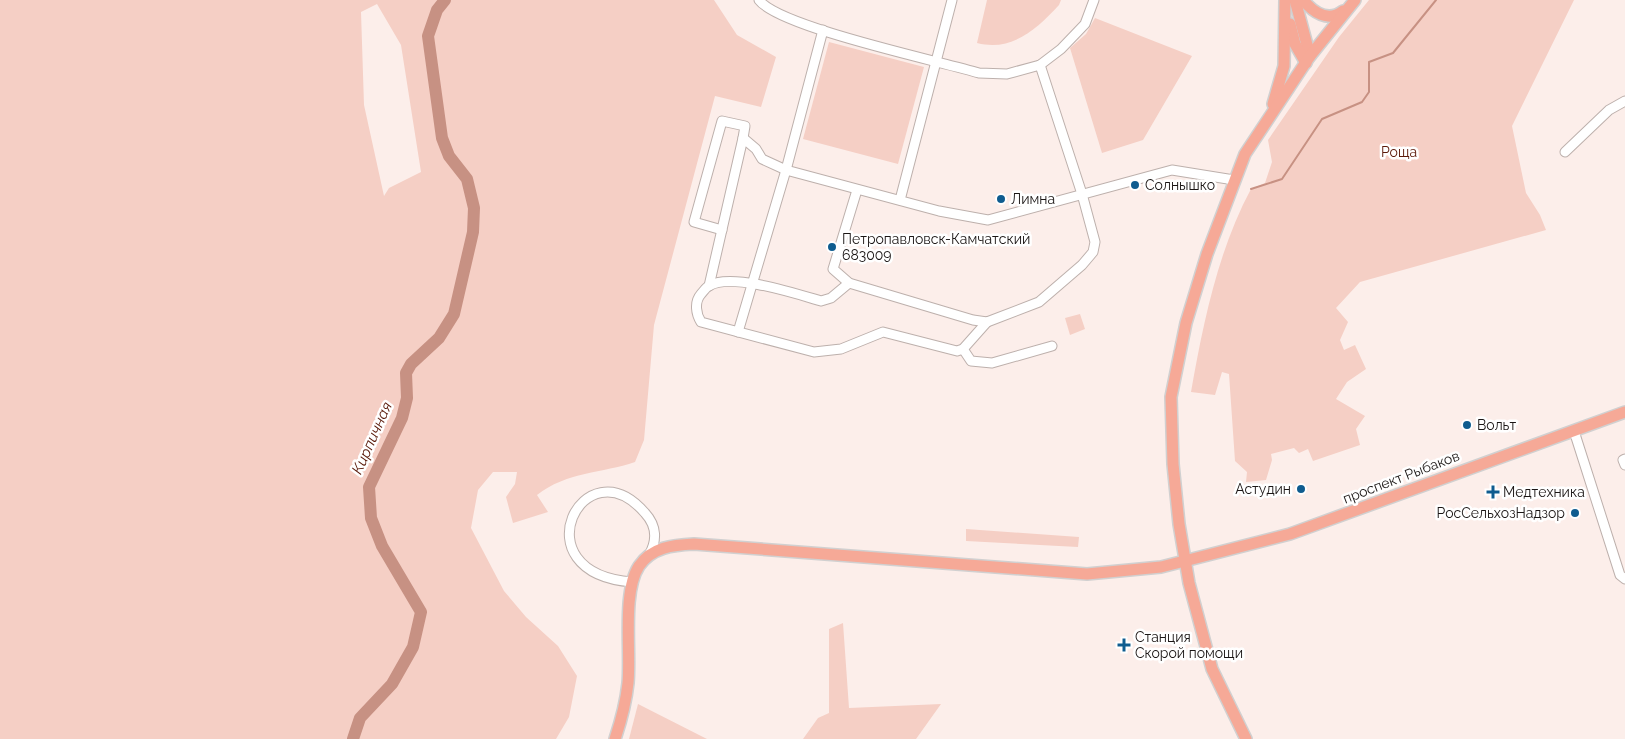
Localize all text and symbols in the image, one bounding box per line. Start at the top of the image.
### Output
park label: Роща [1381,144,1417,160]
place label: Солнышко [1145,177,1215,193]
marker: Солнышко [1129,179,1141,191]
place label: Лимна [1011,191,1055,207]
marker: Лимна [995,193,1007,205]
place label: Петропавловск-Камчатский 683009 [842,231,1030,263]
marker: Петропавловск-Камчатский 683009 [826,241,838,253]
water label: Кирпичная [348,399,396,477]
place label: Вольт [1477,417,1516,433]
marker: Вольт [1461,419,1473,431]
street label: проспект Рыбаков [1341,447,1461,507]
place label: Астудин [1235,481,1291,497]
marker: Астудин [1295,483,1307,495]
place label: Медтехника [1503,484,1585,500]
marker: Медтехника [1487,486,1499,498]
place label: РосСельхозНадзор [1436,505,1565,521]
marker: РосСельхозНадзор [1569,507,1581,519]
place label: Станция Скорой помощи [1135,629,1243,661]
marker: Станция Скорой помощи [1117,638,1131,652]

